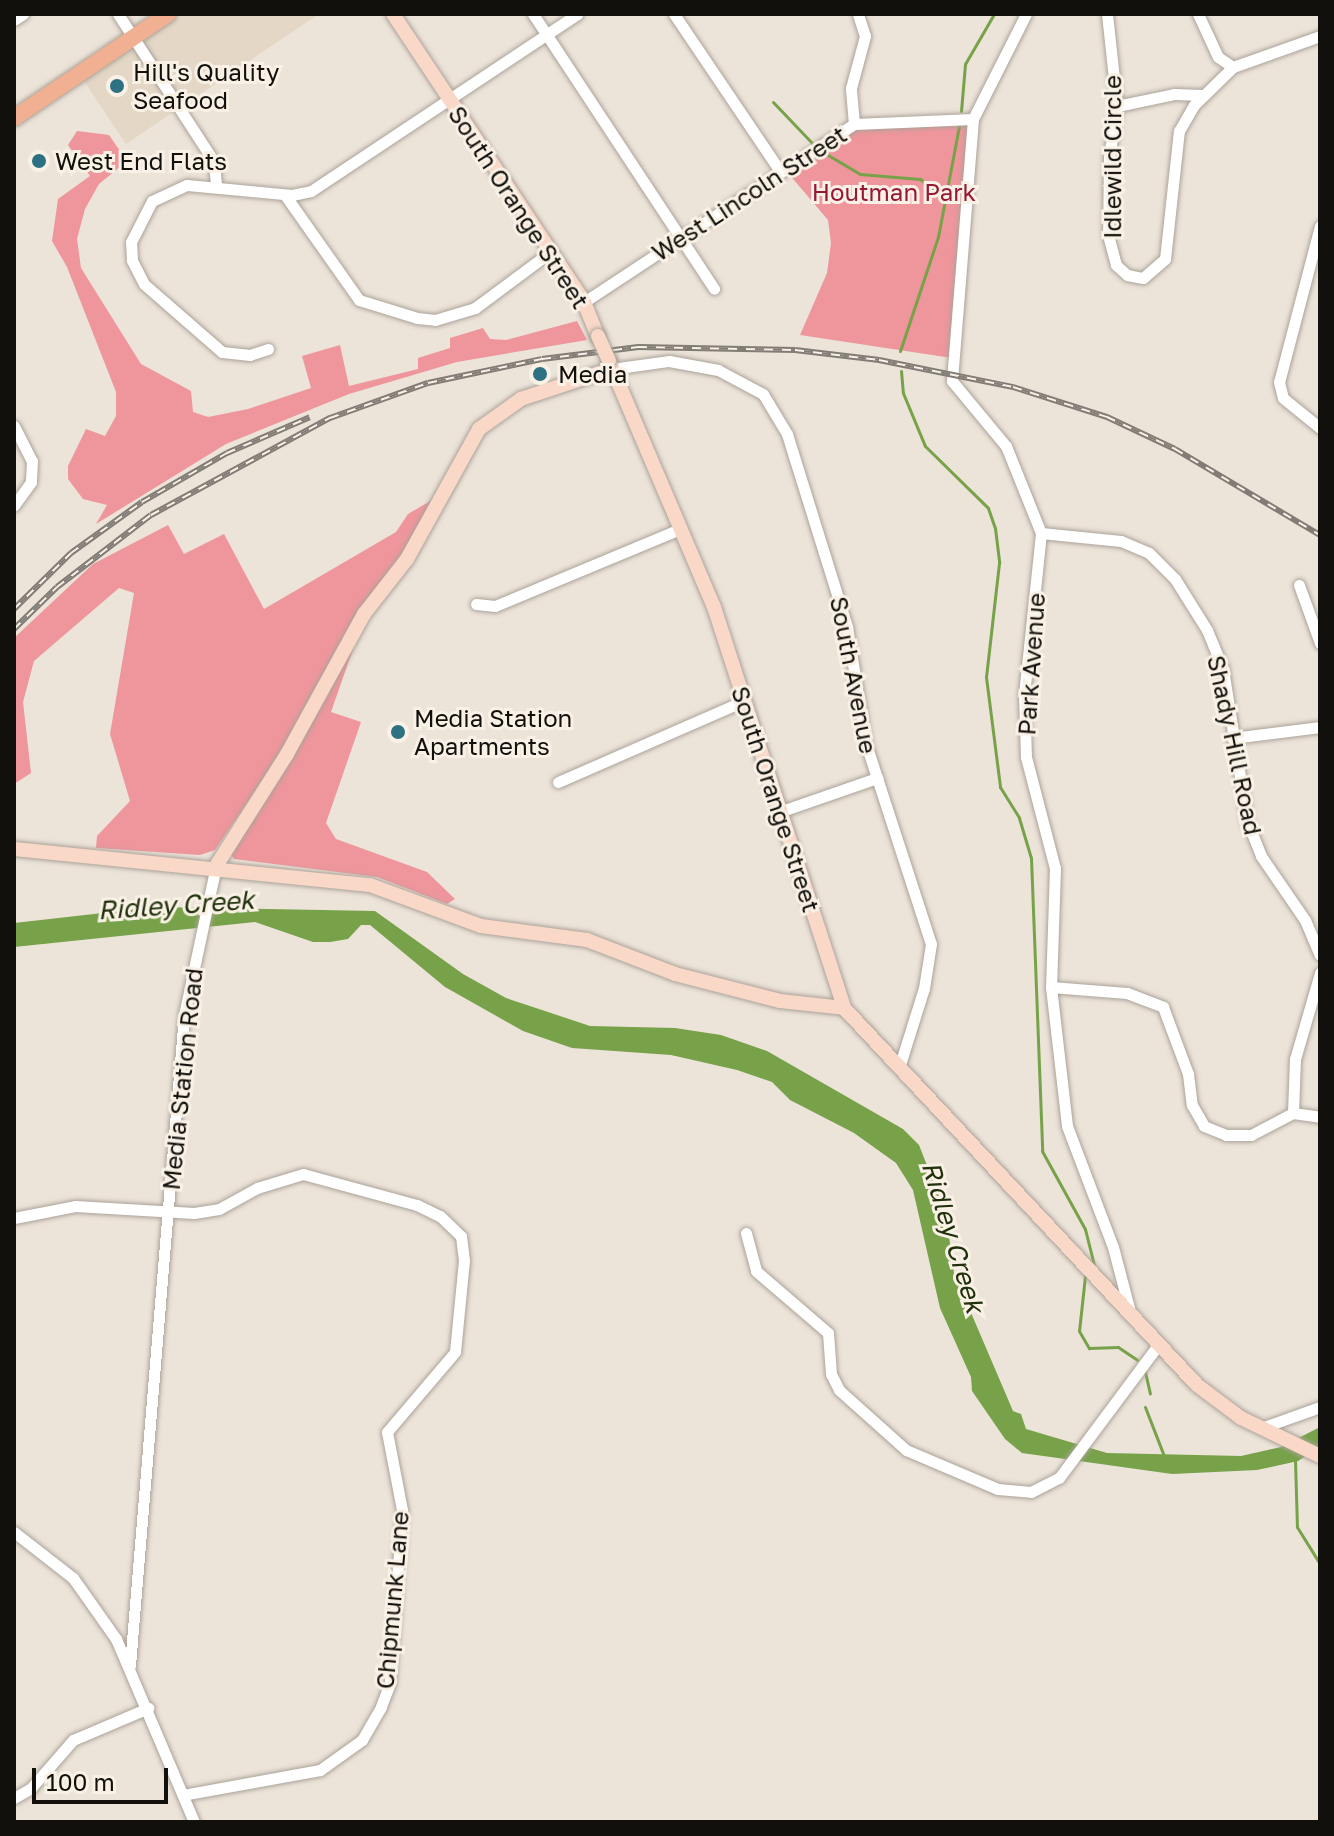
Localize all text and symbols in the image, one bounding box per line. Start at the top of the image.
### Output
place label: Hill's Quality Seafood [133,58,280,114]
street label: Idlewild Circle [1098,75,1126,239]
marker: Hill's Quality Seafood [108,77,126,95]
street label: South Orange Street [443,100,595,314]
street label: West Lincoln Street [646,119,852,267]
place label: West End Flats [55,147,227,175]
marker: West End Flats [30,152,48,170]
park label: Houtman Park [812,178,976,206]
place label: Media [558,360,627,388]
marker: Media [529,363,551,385]
street label: Park Avenue [1012,592,1050,736]
street label: South Avenue [825,594,883,756]
street label: Shady Hill Road [1202,653,1268,837]
street label: South Orange Street [726,683,826,915]
place label: Media Station Apartments [414,704,572,760]
marker: Media Station Apartments [389,723,407,741]
water label: Ridley Creek [97,884,255,926]
street label: Media Station Road [156,967,208,1191]
water label: Ridley Creek [915,1157,991,1317]
street label: Chipmunk Lane [370,1510,414,1690]
scale bar [36,1752,172,1802]
text: 100 m [46,1767,115,1796]

